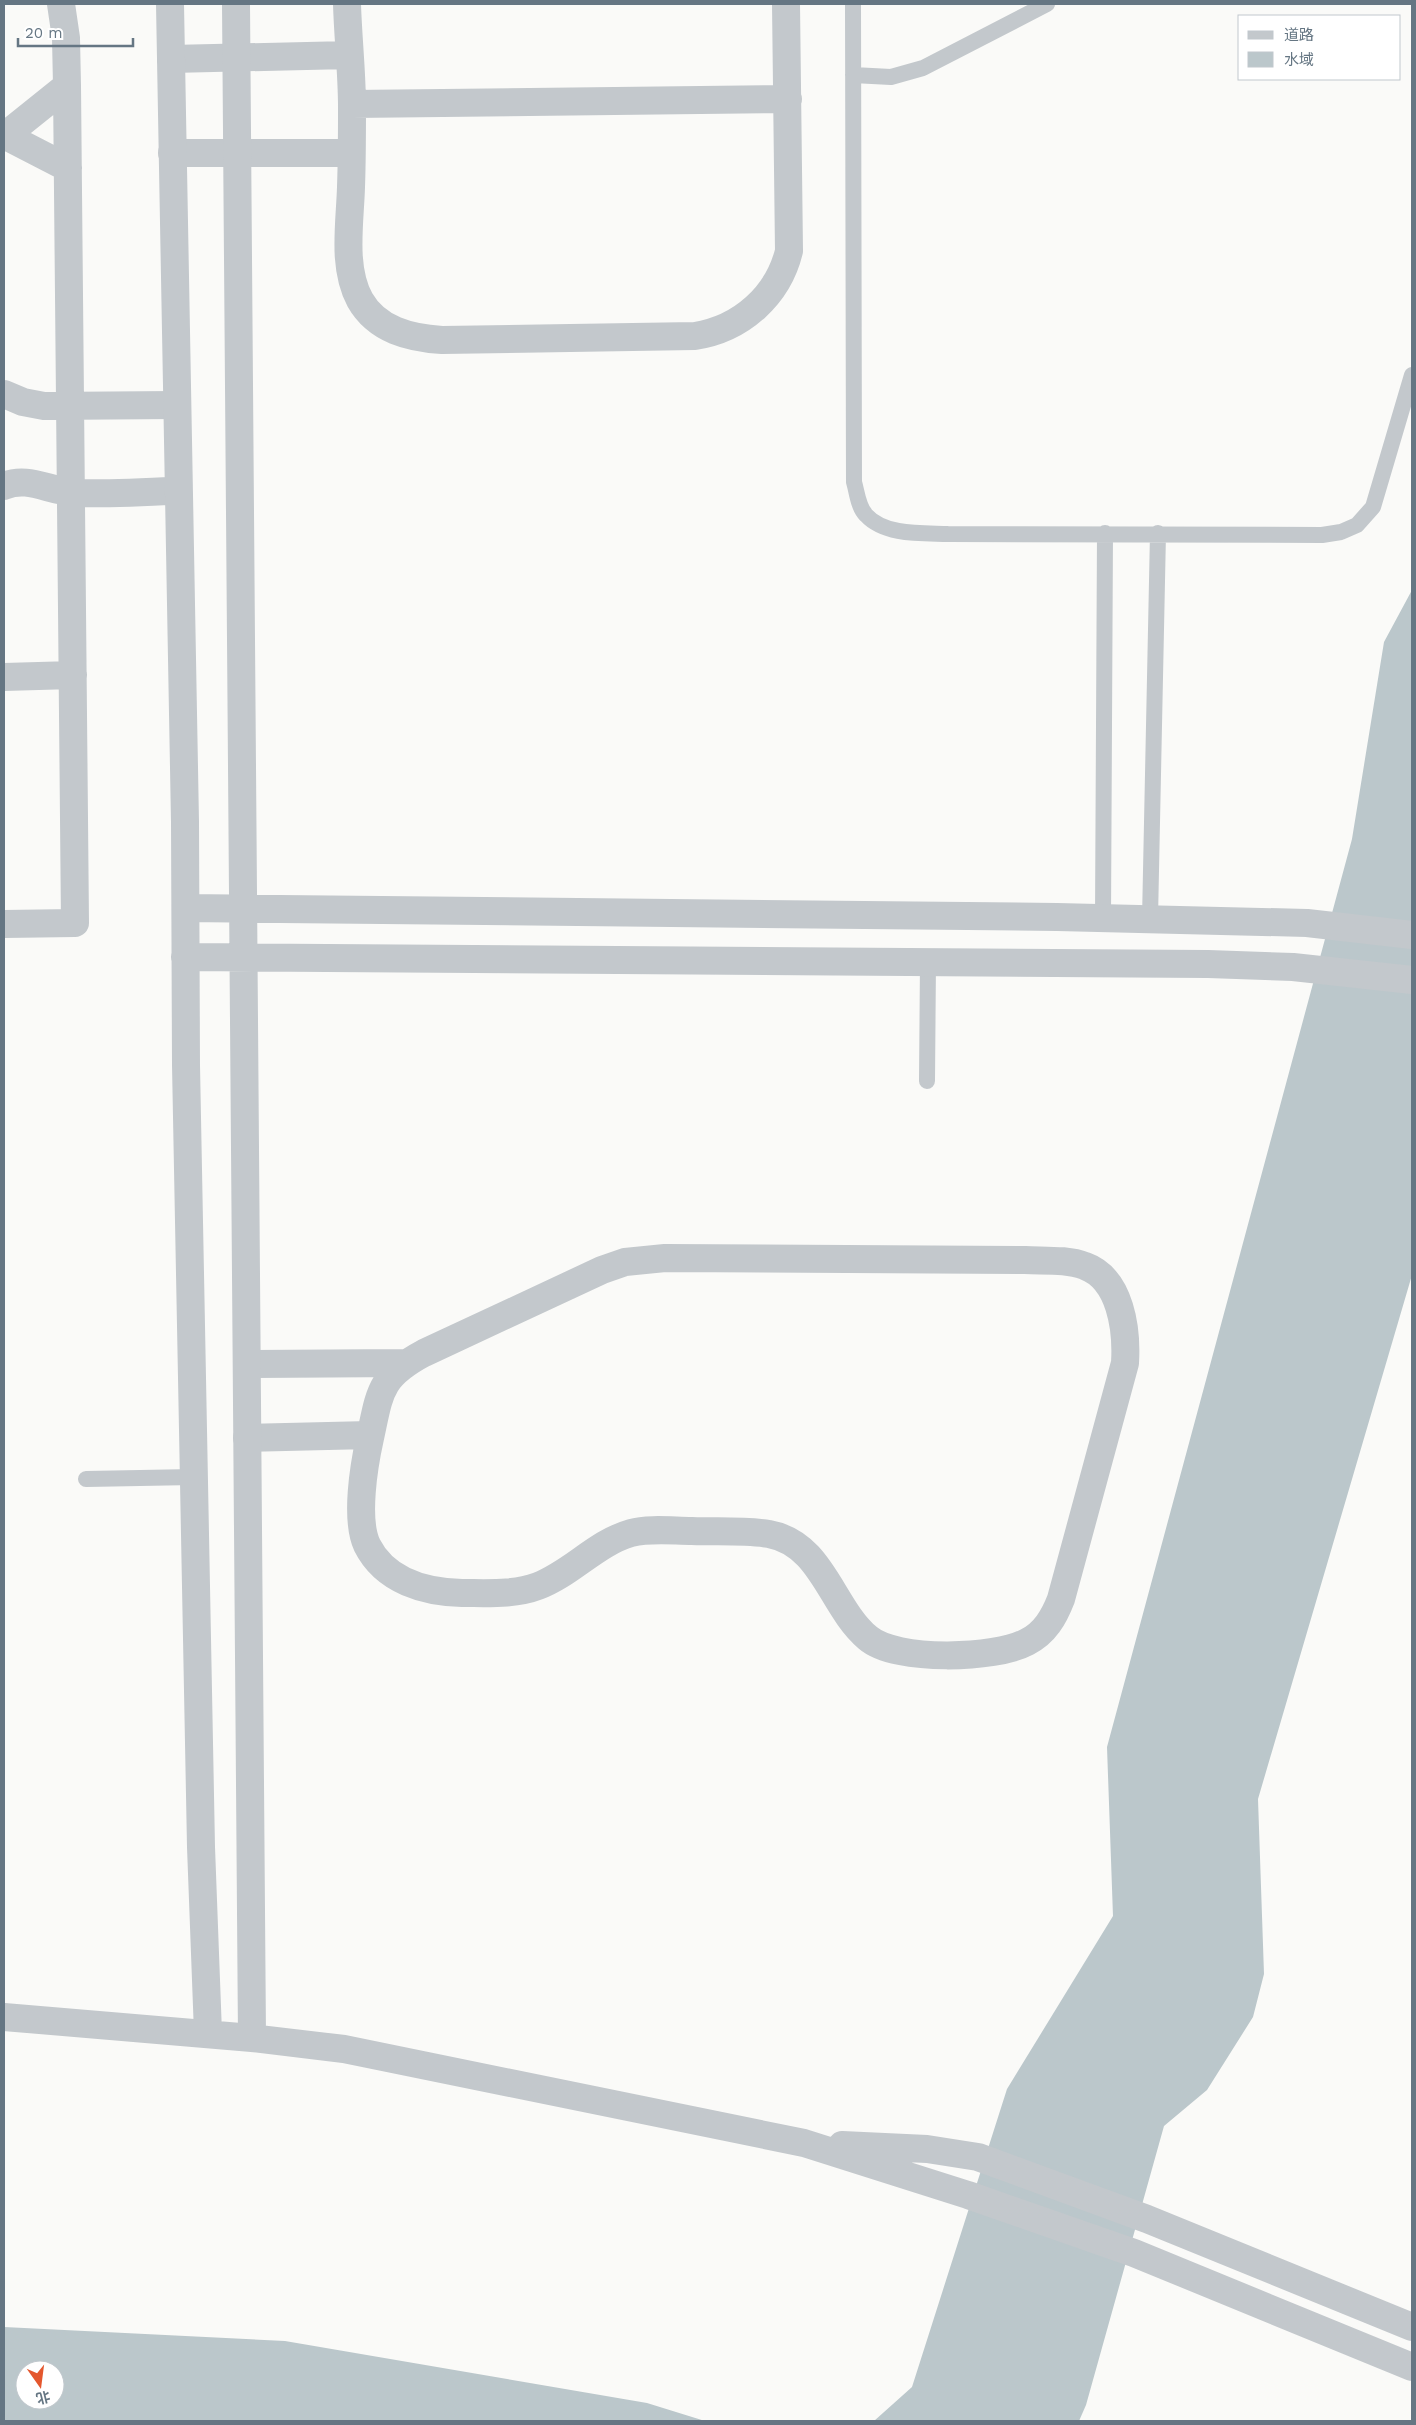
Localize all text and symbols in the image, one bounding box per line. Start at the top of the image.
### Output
scale bar [18,15,132,47]
legend [1238,15,1401,80]
text: 20 m [25,24,63,42]
text: 道路 [1284,26,1314,44]
text: 水域 [1284,51,1314,69]
north arrow [15,2360,65,2410]
text: 北 [34,2388,52,2407]

